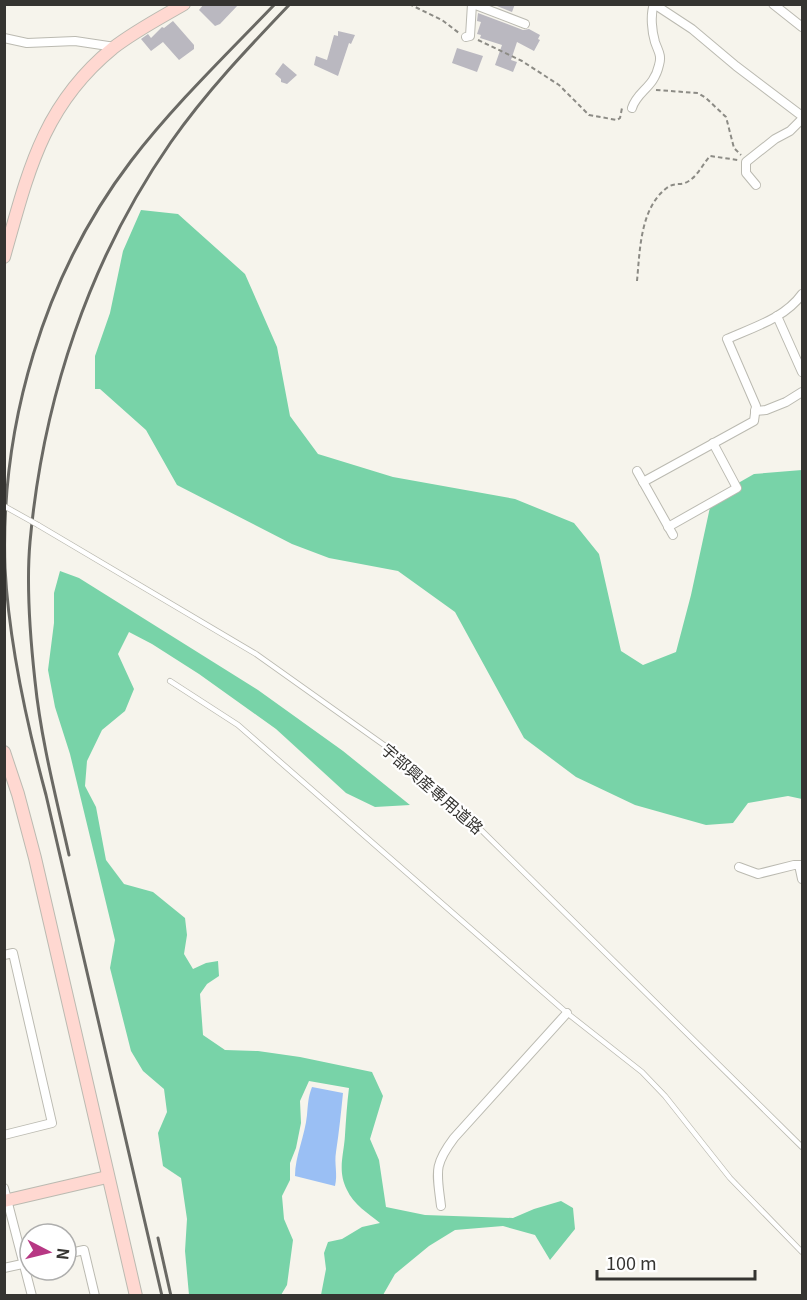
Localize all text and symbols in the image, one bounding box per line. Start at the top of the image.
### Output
street label: 宇部興産専用道路 [377,737,489,839]
north arrow [18,1222,78,1282]
scale bar [597,1243,754,1281]
text: N [51,1247,77,1261]
text: 100 m [606,1249,657,1275]

